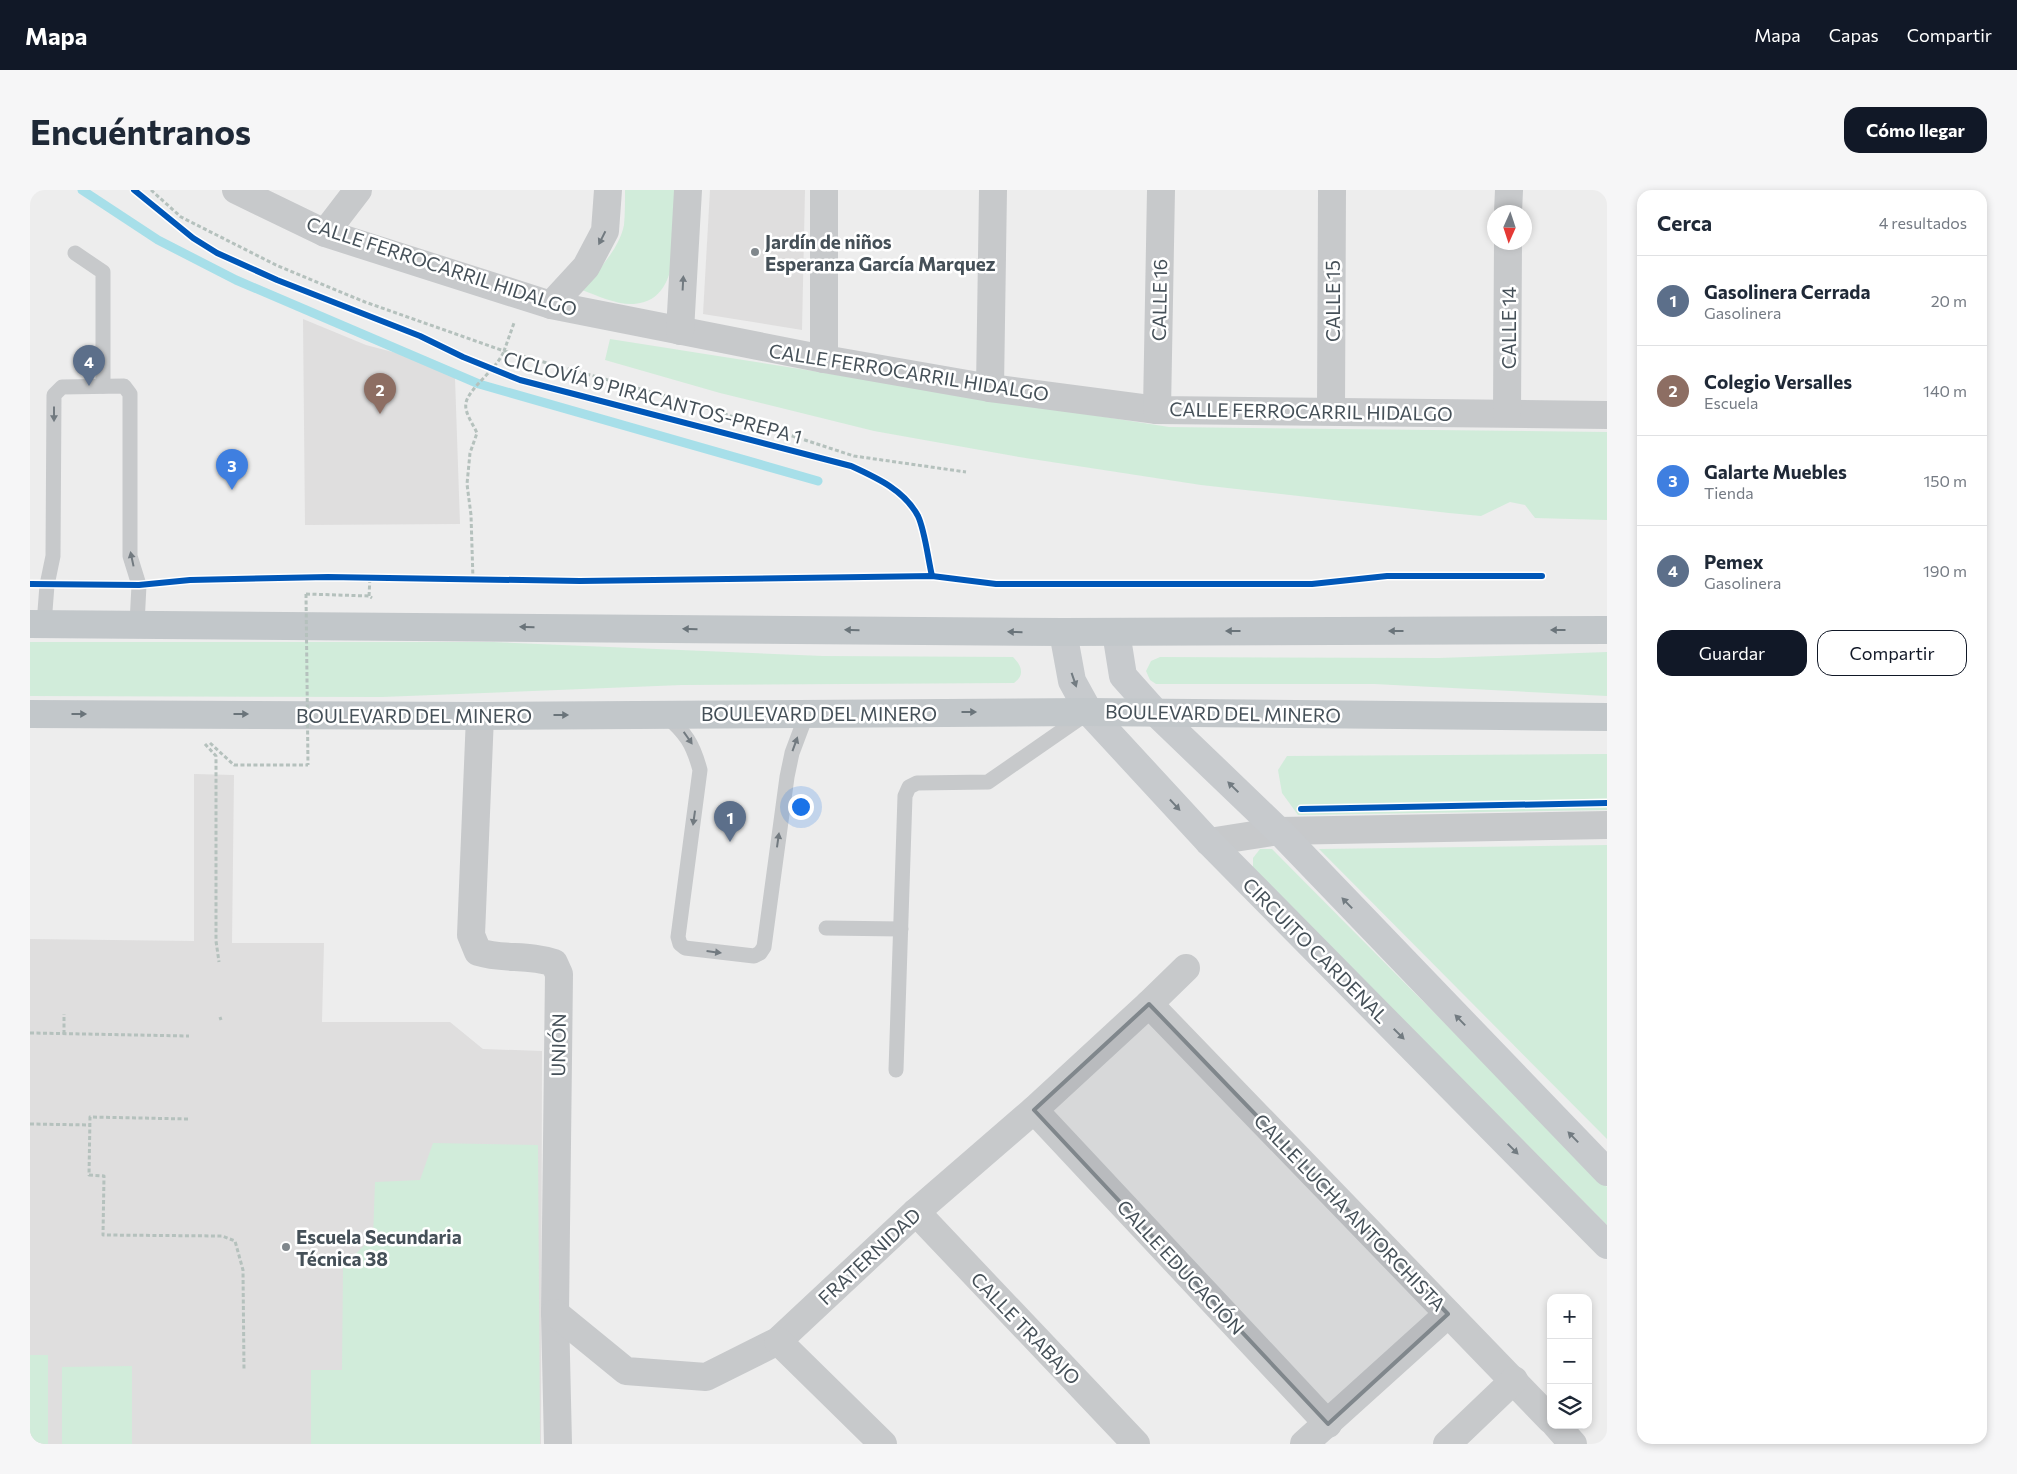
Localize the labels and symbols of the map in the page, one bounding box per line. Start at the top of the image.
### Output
north arrow [1487,205,1532,250]
street label: CALLE FERROCARRIL HIDALGO [304,211,580,321]
one-way arrow [598,230,606,245]
place label: Jardín de niños Esperanza García Marquez [765,230,996,275]
marker: Jardín de niños Esperanza García Marquez [749,246,761,258]
street label: CALLE 16 [1147,259,1171,341]
street label: CALLE 15 [1321,260,1344,342]
one-way arrow [679,274,687,290]
street label: CALLE 14 [1497,287,1520,369]
street label: CALLE FERROCARRIL HIDALGO [767,338,1051,406]
pin: 4 [73,345,105,386]
street label: CICLOVÍA 9 PIRACANTOS-PREPA 1 [501,346,805,448]
pin: 2 [364,373,396,414]
street label: CALLE FERROCARRIL HIDALGO [1169,397,1453,425]
one-way arrow [50,406,58,422]
pin: 3 [216,449,248,490]
one-way arrow [128,552,136,567]
one-way arrow [519,623,535,631]
one-way arrow [681,625,697,633]
one-way arrow [844,626,860,634]
one-way arrow [1550,626,1566,634]
one-way arrow [1388,627,1404,635]
one-way arrow [1006,628,1022,636]
one-way arrow [1225,628,1241,636]
one-way arrow [1070,673,1078,688]
street label: BOULEVARD DEL MINERO [1105,699,1341,727]
street label: BOULEVARD DEL MINERO [701,702,937,725]
street label: BOULEVARD DEL MINERO [296,704,532,727]
one-way arrow [961,708,977,716]
one-way arrow [71,710,87,718]
one-way arrow [233,710,249,718]
one-way arrow [553,711,569,719]
one-way arrow [683,732,693,745]
one-way arrow [792,737,799,752]
one-way arrow [1227,782,1239,794]
your location [788,794,814,820]
one-way arrow [1169,798,1181,810]
pin: 1 [714,801,746,842]
one-way arrow [690,811,698,827]
one-way arrow [775,832,783,848]
street label: CIRCUITO CARDENAL [1239,873,1394,1028]
one-way arrow [1342,897,1354,909]
one-way arrow [706,948,722,956]
street label: UNIÓN [545,1013,570,1077]
one-way arrow [1454,1014,1466,1026]
one-way arrow [1392,1028,1404,1040]
street label: CALLE LUCHA ANTORCHISTA [1250,1109,1450,1315]
one-way arrow [1567,1131,1579,1143]
one-way arrow [1507,1143,1519,1155]
street label: CALLE EDUCACIÓN [1113,1194,1250,1339]
street label: FRATERNIDAD [813,1203,925,1309]
place label: Escuela Secundaria Técnica 38 [296,1225,462,1270]
marker: Escuela Secundaria Técnica 38 [280,1241,292,1253]
street label: CALLE TRABAJO [967,1267,1085,1389]

